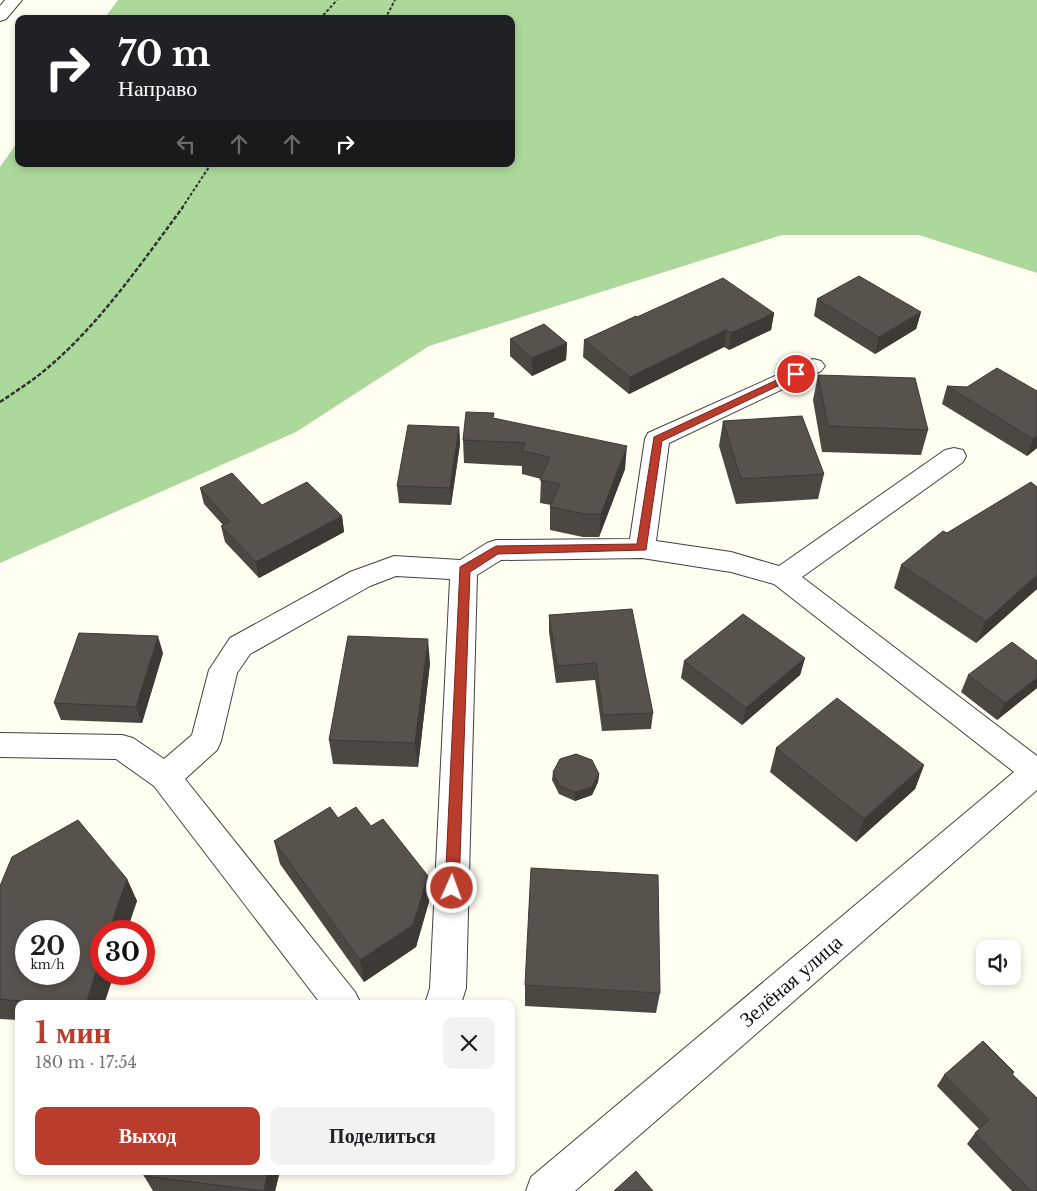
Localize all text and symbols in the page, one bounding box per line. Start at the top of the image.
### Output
text: 70 m [118,32,211,75]
icon: right [35,35,100,100]
text: Направо [118,75,197,102]
icon: left [172,130,200,158]
icon: ahead [225,130,253,158]
icon: ahead [278,130,306,158]
icon: right [331,130,359,158]
pin [775,353,817,395]
icon: arrive [782,360,810,388]
position arrow [425,861,477,913]
speed limit sign: 30 [90,920,155,985]
street label: Зелёная улица [734,929,848,1033]
text: 20 [30,931,65,962]
map controls [976,940,1021,985]
button: sound [976,940,1021,985]
text: km/h [30,957,65,972]
text: 1 мин [35,1014,111,1051]
button: close [443,1017,495,1069]
text: 180 m · 17:54 [35,1052,137,1072]
button: Выход [35,1107,260,1165]
button: Поделиться [270,1107,495,1165]

